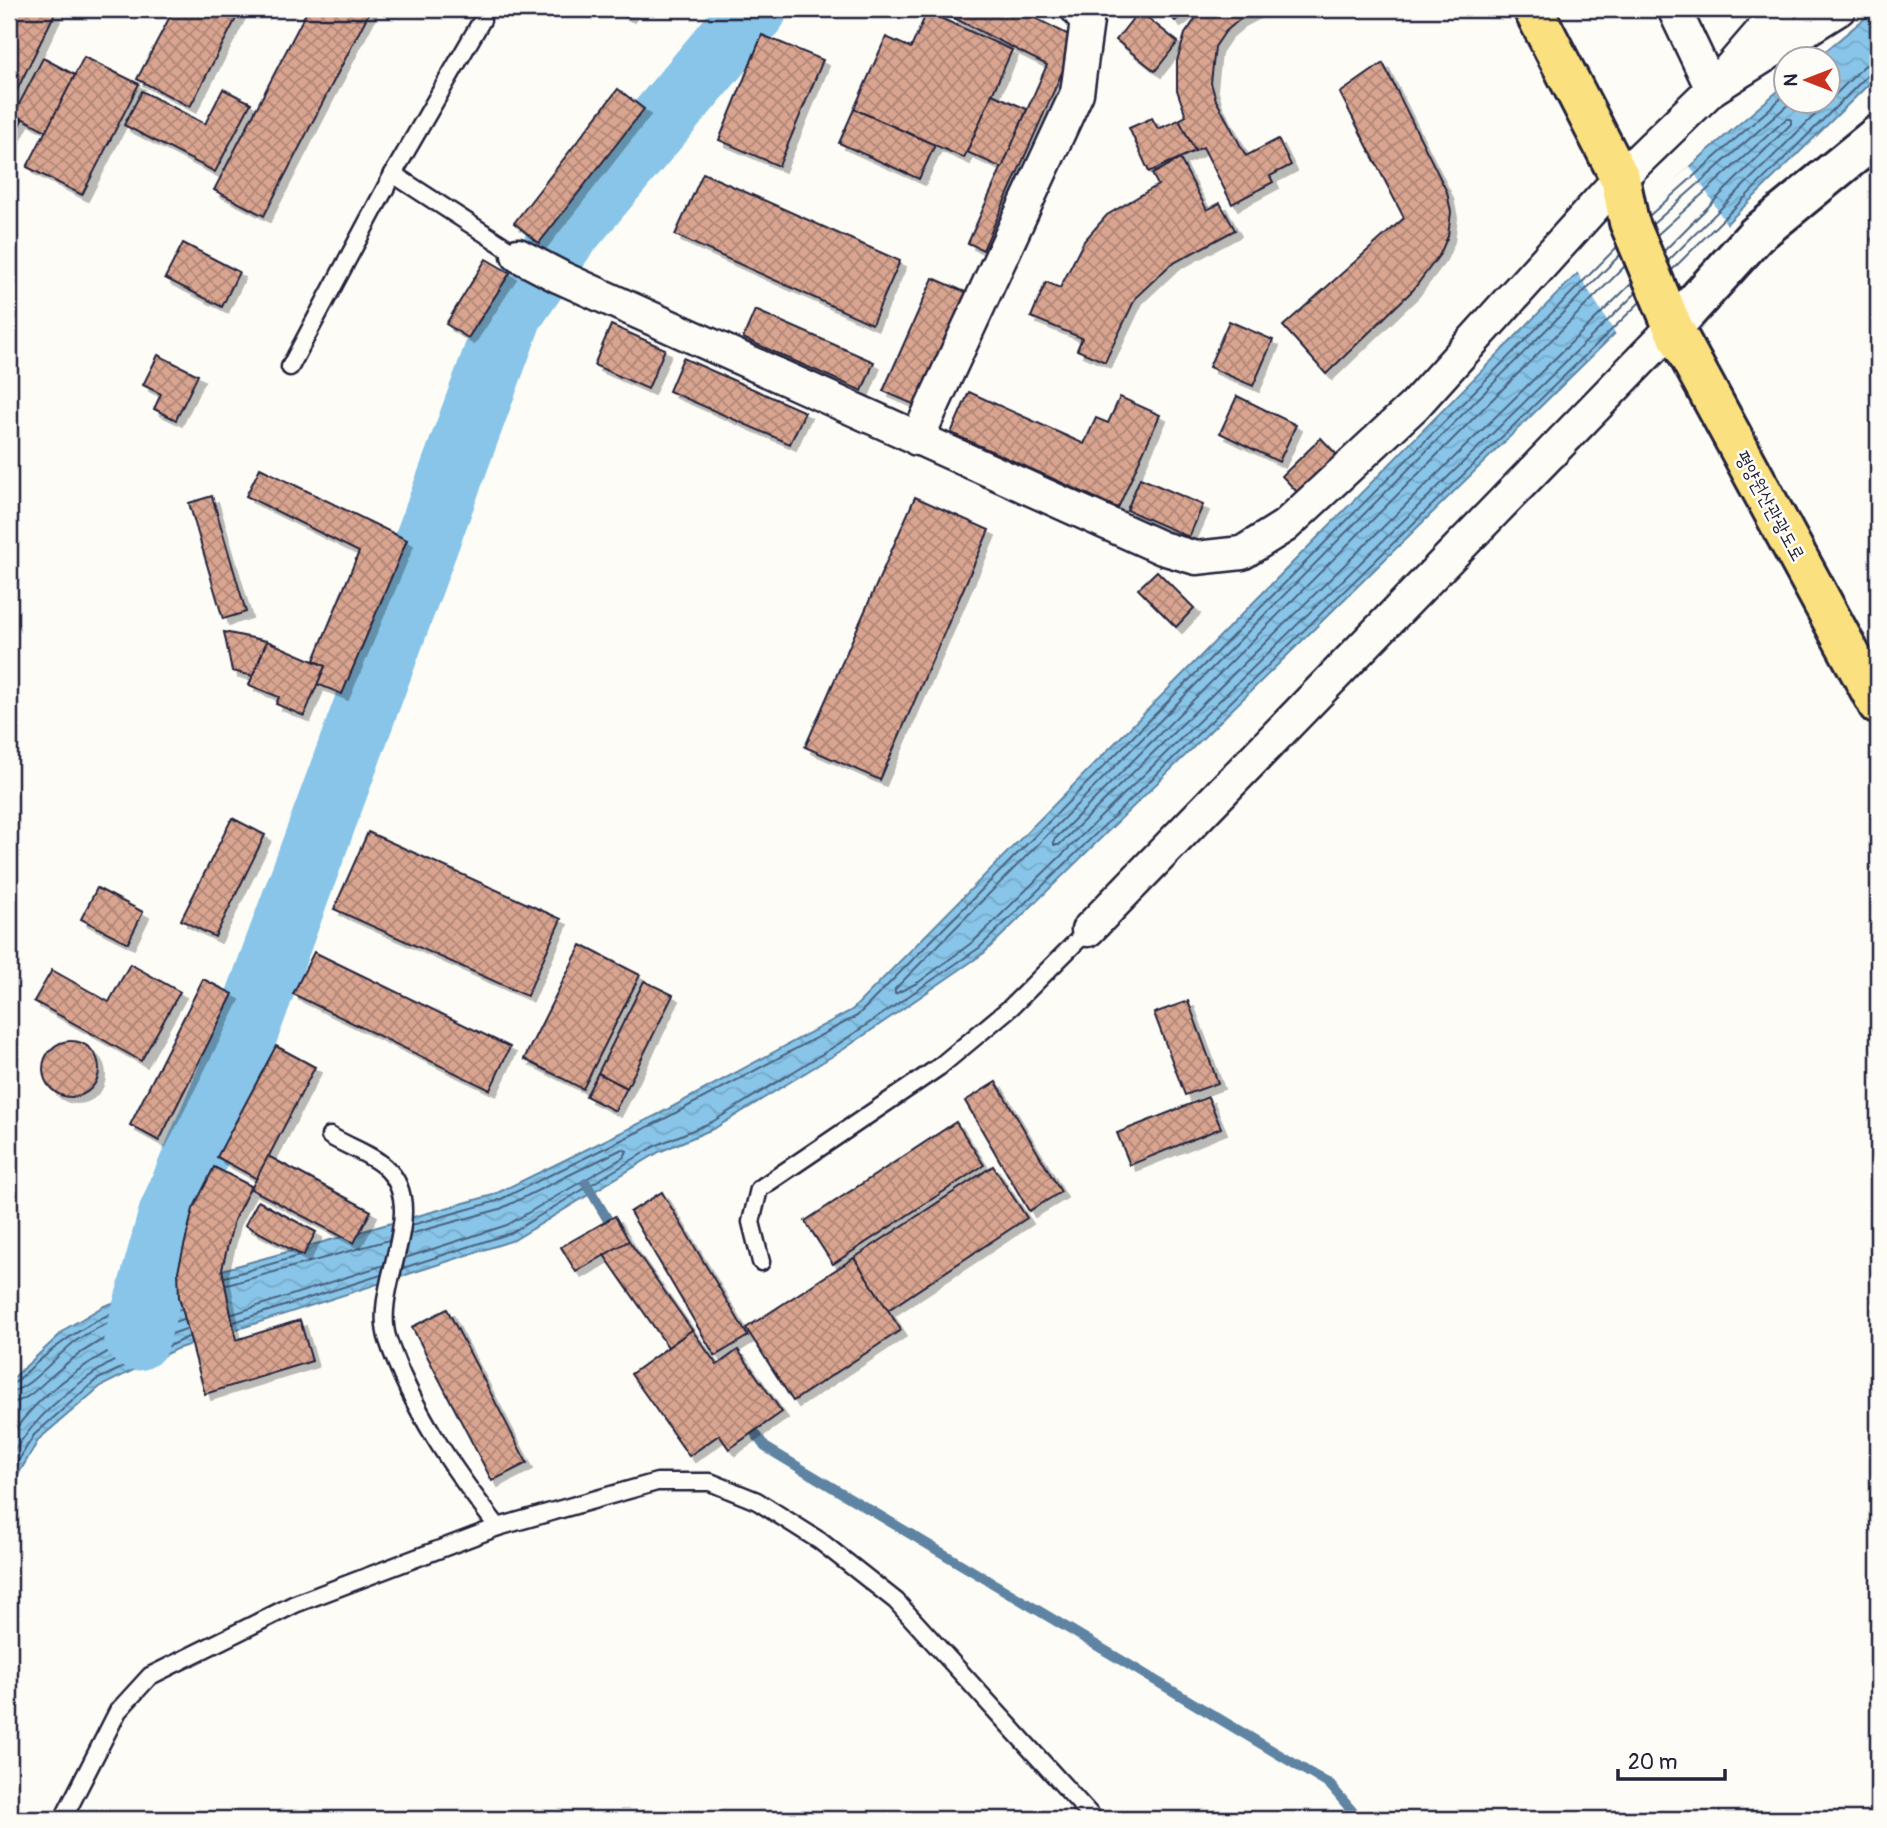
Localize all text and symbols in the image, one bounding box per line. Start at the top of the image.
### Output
north arrow [1772,46,1842,116]
text: N [1779,73,1803,86]
street label: 평양원산관광도로 [1730,447,1810,565]
scale bar [1618,1737,1724,1781]
text: 20 m [1628,1749,1677,1776]

